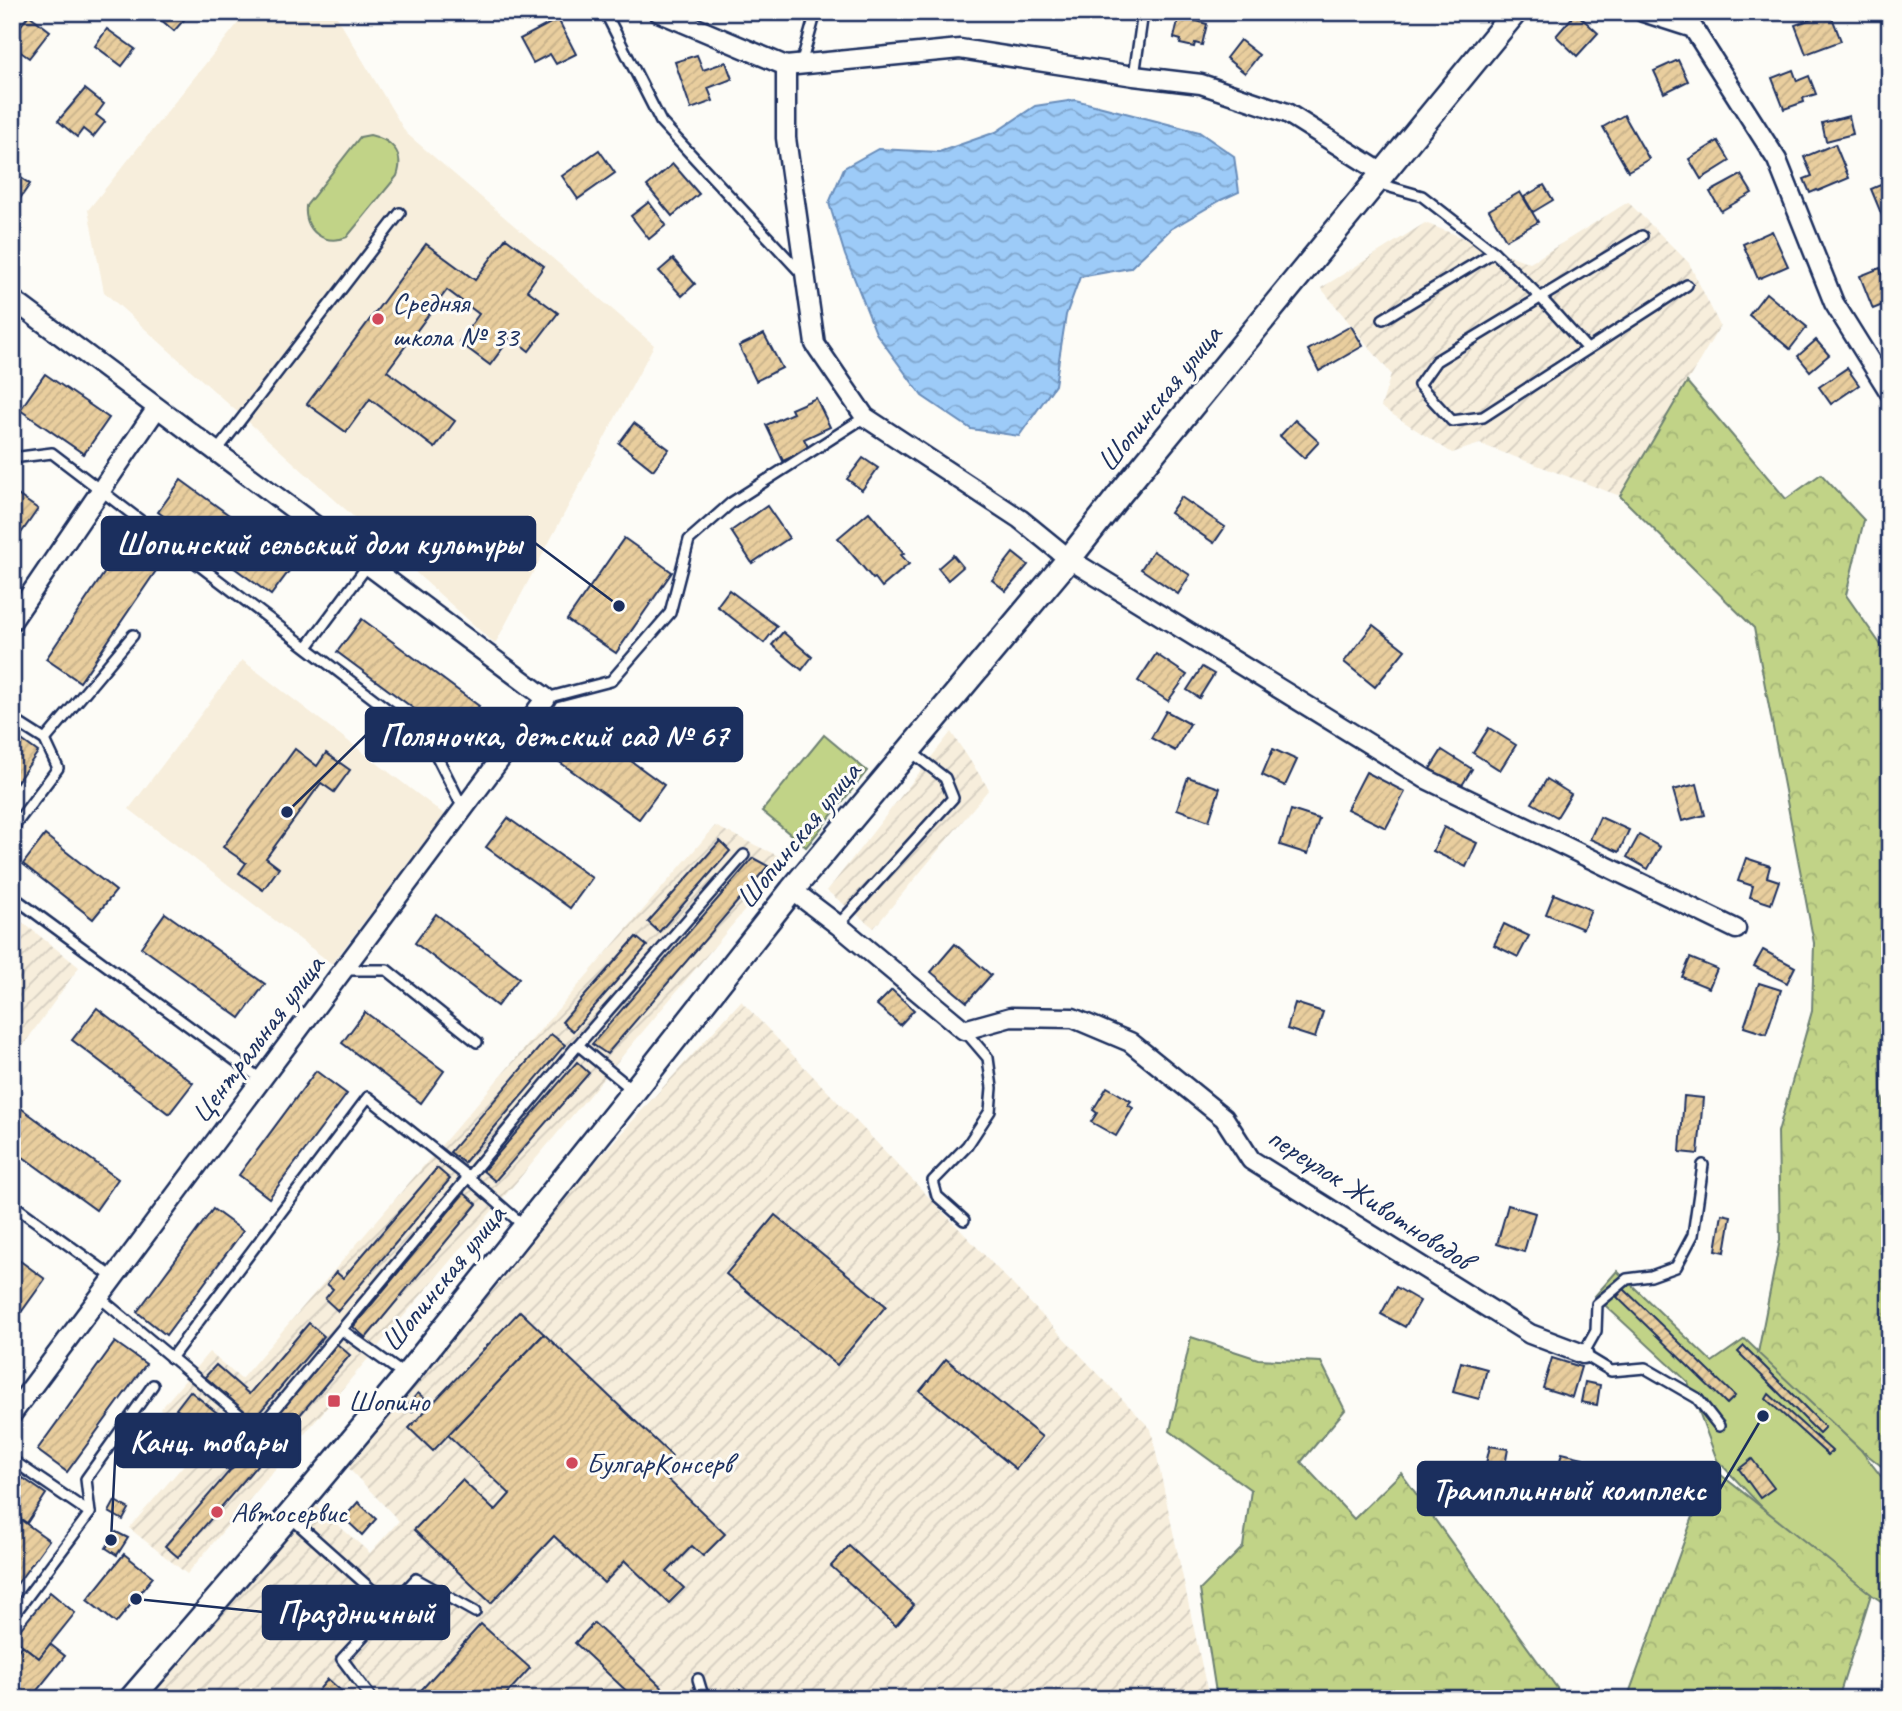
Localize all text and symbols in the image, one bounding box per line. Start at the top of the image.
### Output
place label: Средняя школа № 33 [392,283,521,355]
marker: Средняя школа № 33 [370,311,386,327]
street label: Шопинская улица [1088,315,1231,479]
callout: Шопинский сельский дом культуры [102,517,535,570]
text: Шопинский сельский дом культуры [116,523,524,564]
callout: Поляночка, детский сад № 67 [366,708,742,761]
text: Поляночка, детский сад № 67 [380,715,732,756]
street label: Шопинская улица [727,752,870,916]
street label: Центральная улица [181,946,334,1131]
street label: переулок Животноводов [1261,1118,1485,1282]
street label: Шопинская улица [372,1195,515,1359]
place label: Шопино [348,1382,431,1420]
marker: Шопино [326,1393,342,1409]
callout: Канц. товары [116,1414,300,1467]
text: Канц. товары [130,1421,288,1462]
place label: БулгарКонсерв [586,1444,739,1482]
marker: БулгарКонсерв [564,1455,580,1471]
callout: Трамплинный комплекс [1418,1462,1720,1515]
text: Трамплинный комплекс [1432,1469,1707,1510]
place label: Автосервис [231,1493,348,1531]
marker: Автосервис [209,1504,225,1520]
callout: Праздничный [263,1586,449,1639]
text: Праздничный [277,1592,437,1633]

